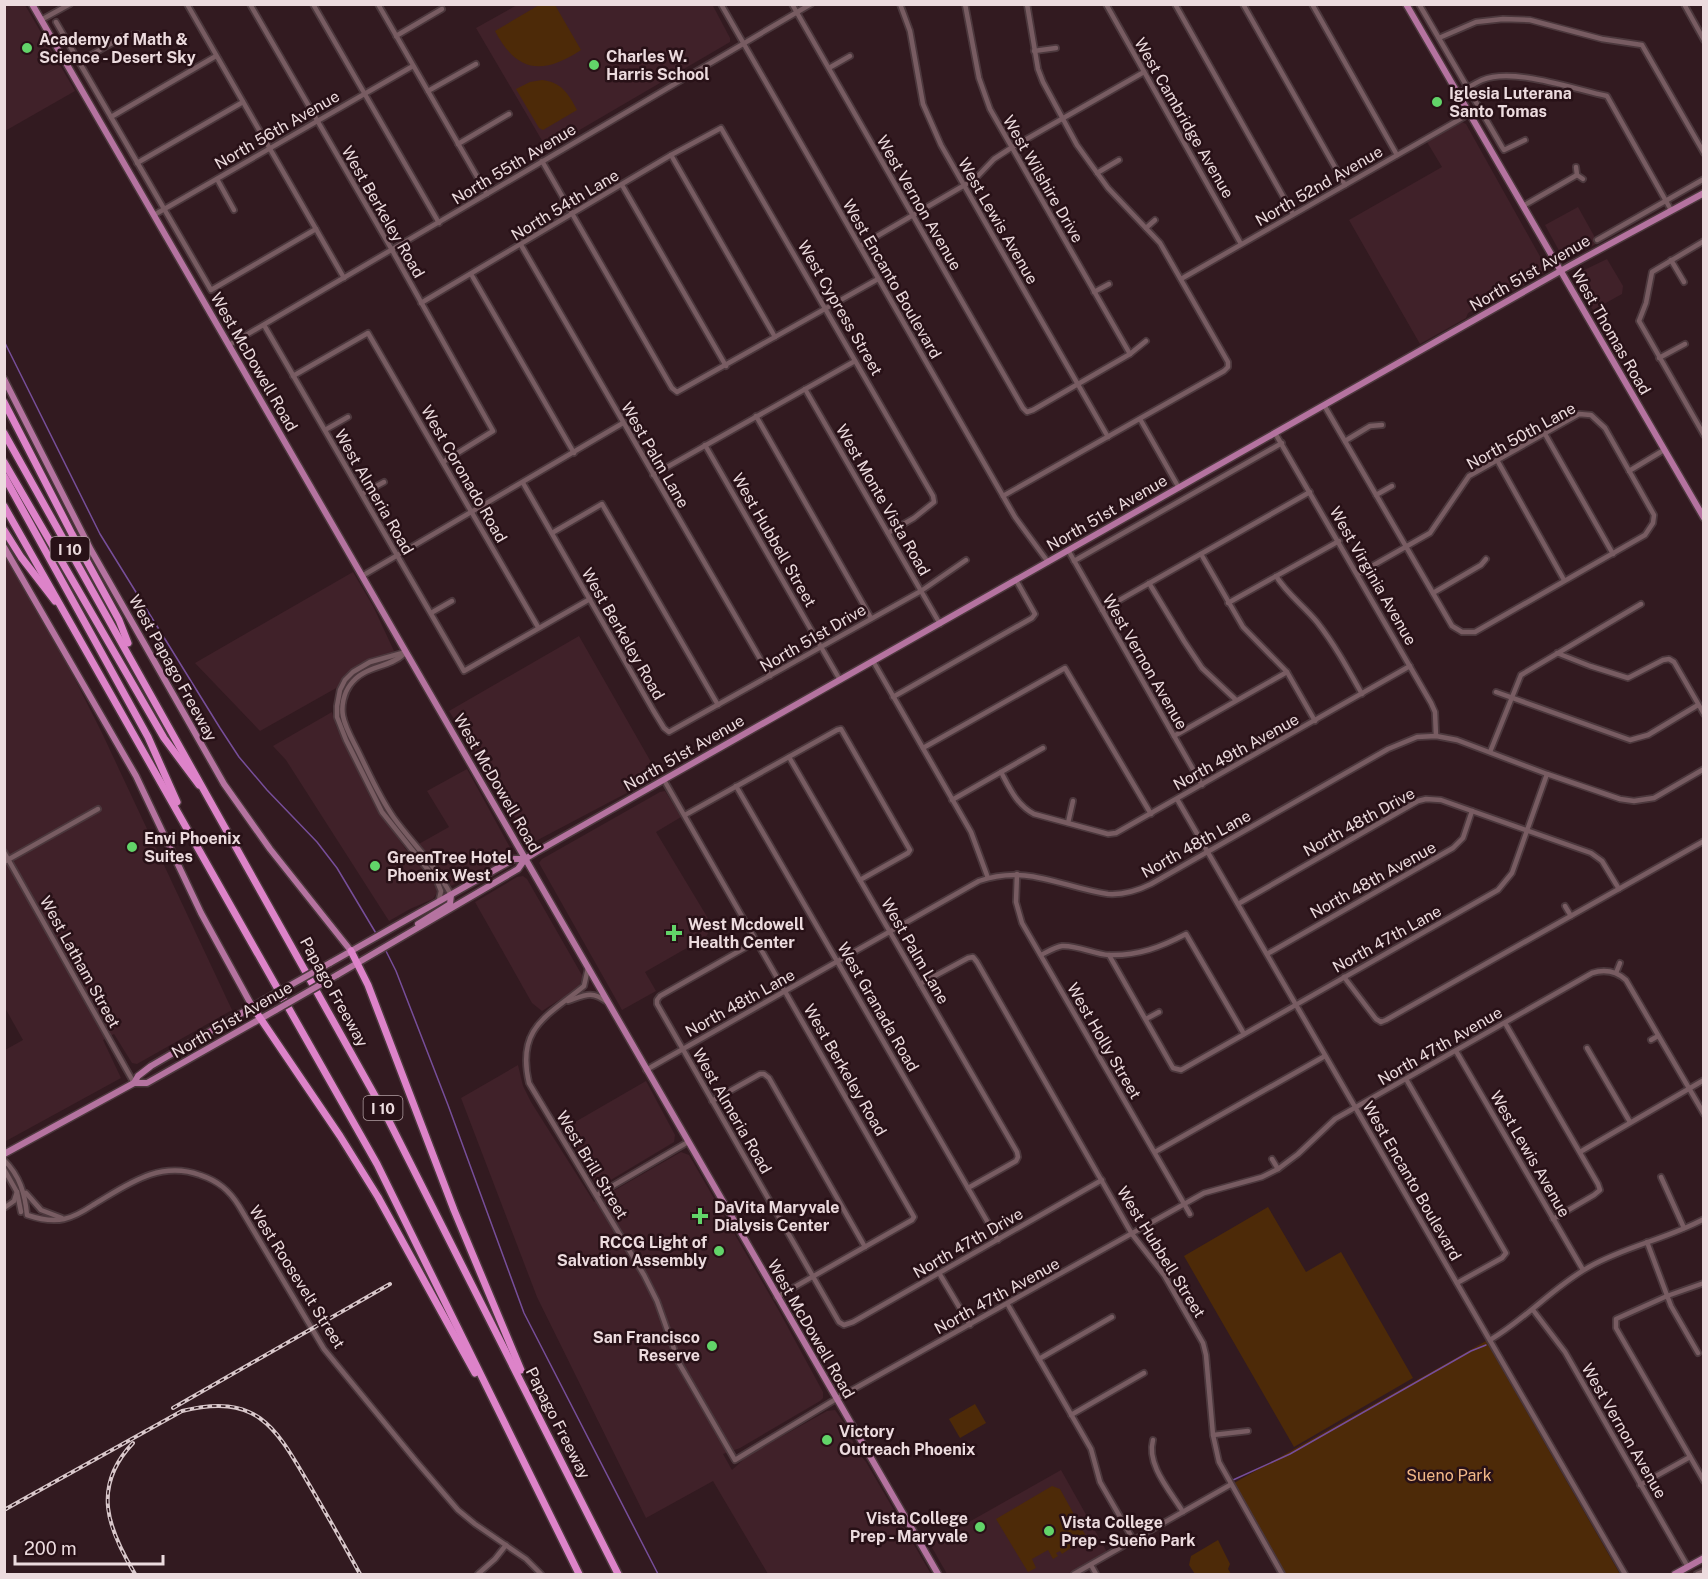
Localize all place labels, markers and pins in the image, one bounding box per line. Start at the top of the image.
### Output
place label: Academy of Math & Science - Desert Sky [39,30,196,67]
marker: Academy of Math & Science - Desert Sky [20,41,34,55]
place label: Charles W. Harris School [606,47,710,84]
marker: Charles W. Harris School [587,58,601,72]
place label: Iglesia Luterana Santo Tomas [1449,84,1572,121]
marker: Iglesia Luterana Santo Tomas [1430,95,1444,109]
place label: Envi Phoenix Suites [144,829,242,866]
marker: Envi Phoenix Suites [125,840,139,854]
place label: GreenTree Hotel Phoenix West [387,848,512,885]
marker: GreenTree Hotel Phoenix West [368,859,382,873]
place label: West Mcdowell Health Center [688,915,804,952]
marker: West Mcdowell Health Center [665,924,683,942]
place label: DaVita Maryvale Dialysis Center [714,1198,840,1235]
marker: DaVita Maryvale Dialysis Center [691,1207,709,1225]
place label: RCCG Light of Salvation Assembly [557,1233,708,1270]
marker: RCCG Light of Salvation Assembly [712,1244,726,1258]
place label: San Francisco Reserve [593,1328,700,1365]
marker: San Francisco Reserve [705,1339,719,1353]
place label: Victory Outreach Phoenix [839,1422,976,1459]
marker: Victory Outreach Phoenix [820,1433,834,1447]
place label: Vista College Prep - Maryvale [850,1509,968,1546]
place label: Vista College Prep - Sueño Park [1061,1513,1196,1550]
marker: Vista College Prep - Maryvale [973,1520,987,1534]
marker: Vista College Prep - Sueño Park [1042,1524,1056,1538]

